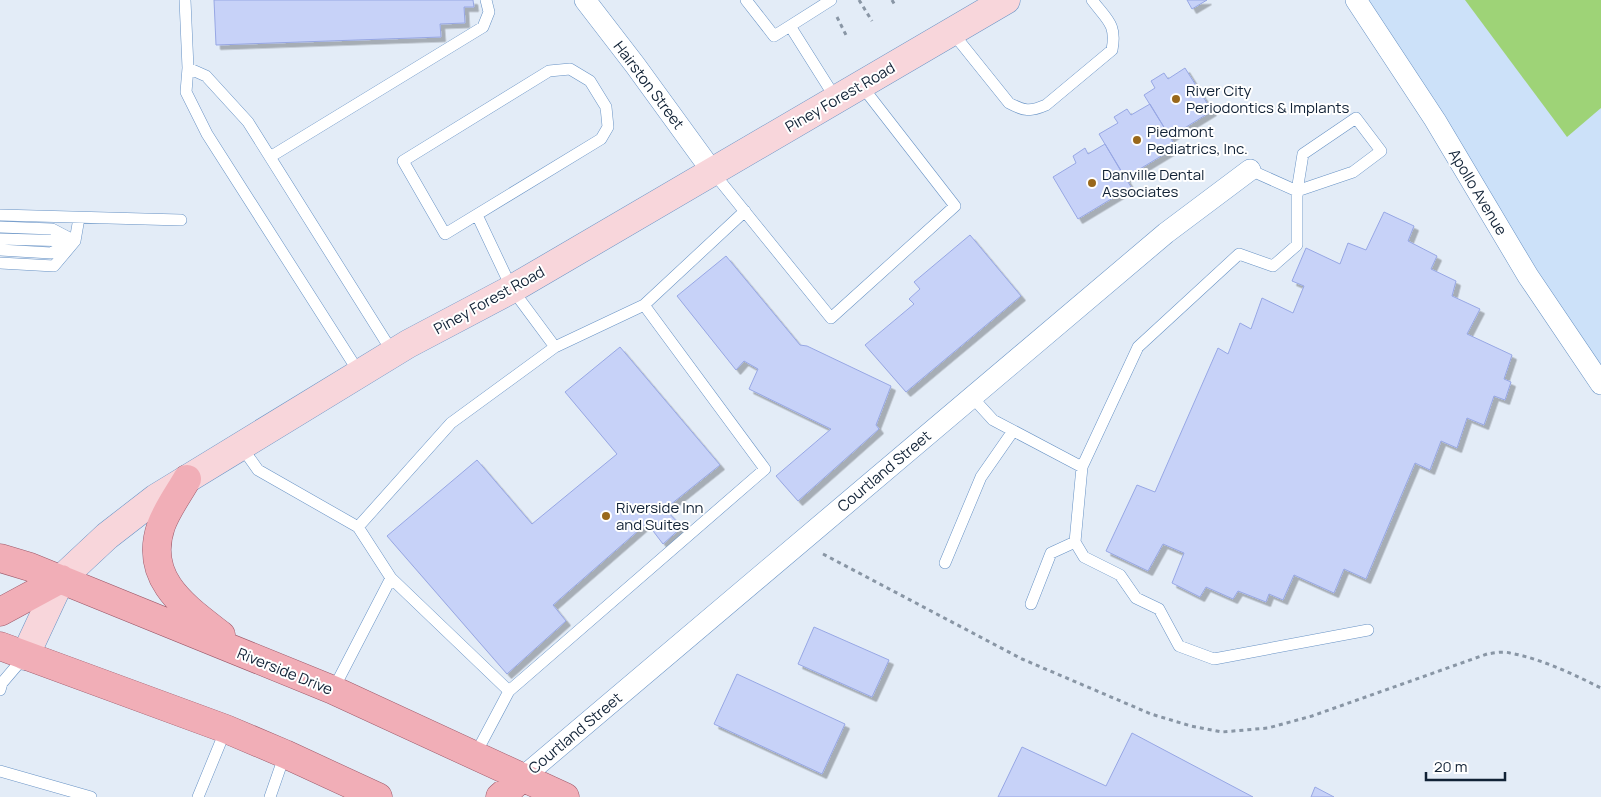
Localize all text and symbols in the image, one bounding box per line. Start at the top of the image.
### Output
street label: Hairston Street [609,36,689,134]
street label: Piney Forest Road [781,57,899,137]
place label: River City Periodontics & Implants [1186,80,1350,118]
marker: River City Periodontics & Implants [1170,93,1182,105]
place label: Piedmont Pediatrics, Inc. [1147,121,1248,159]
marker: Piedmont Pediatrics, Inc. [1131,134,1143,146]
street label: Apollo Avenue [1444,145,1512,239]
place label: Danville Dental Associates [1102,164,1205,202]
marker: Danville Dental Associates [1086,177,1098,189]
street label: Piney Forest Road [430,261,548,339]
street label: Courtland Street [833,425,935,517]
place label: Riverside Inn and Suites [616,497,704,535]
marker: Riverside Inn and Suites [600,510,612,522]
street label: Riverside Drive [234,642,336,700]
street label: Courtland Street [524,687,626,779]
scale bar [1426,750,1505,782]
text: 20 m [1434,756,1467,777]

